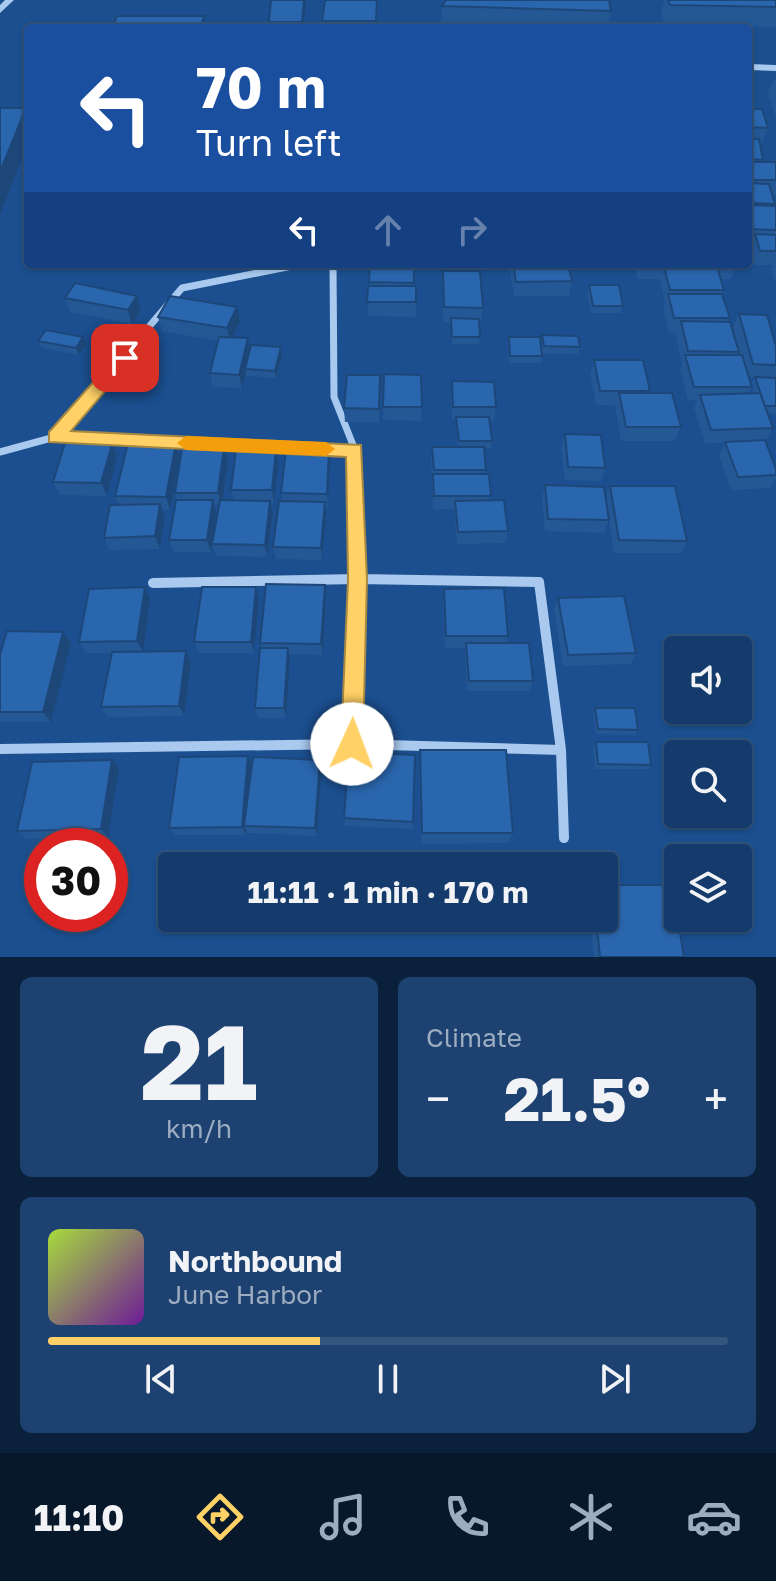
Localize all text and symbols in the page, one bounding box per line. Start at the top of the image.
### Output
text: 70 m [196,53,326,120]
icon: left [64,56,168,160]
text: Turn left [196,121,342,164]
icon: left [282,208,326,252]
icon: ahead [366,208,410,252]
icon: right [450,208,494,252]
pin [91,324,159,392]
icon: arrive [103,336,147,380]
map controls [664,636,752,932]
button: sound [664,636,752,724]
position arrow [310,702,394,786]
button: search [664,740,752,828]
speed limit sign: 30 [24,828,128,932]
button: layers [664,844,752,932]
text: 11:11 · 1 min · 170 m [247,874,529,910]
text: 21 [140,998,258,1123]
text: Climate [426,1022,522,1053]
text: 21.5° [504,1062,650,1134]
text: − [426,1072,450,1125]
text: + [704,1072,728,1125]
text: km/h [166,1113,232,1144]
text: Northbound [168,1243,342,1279]
text: June Harbor [168,1279,322,1310]
icon: previous [139,1357,183,1401]
icon: pause [366,1357,410,1401]
icon: next [593,1357,637,1401]
icon: directions [192,1489,248,1545]
icon: music [315,1489,371,1545]
icon: phone [439,1489,495,1545]
icon: climate [563,1489,619,1545]
icon: car [686,1489,742,1545]
text: 11:10 [34,1496,124,1539]

